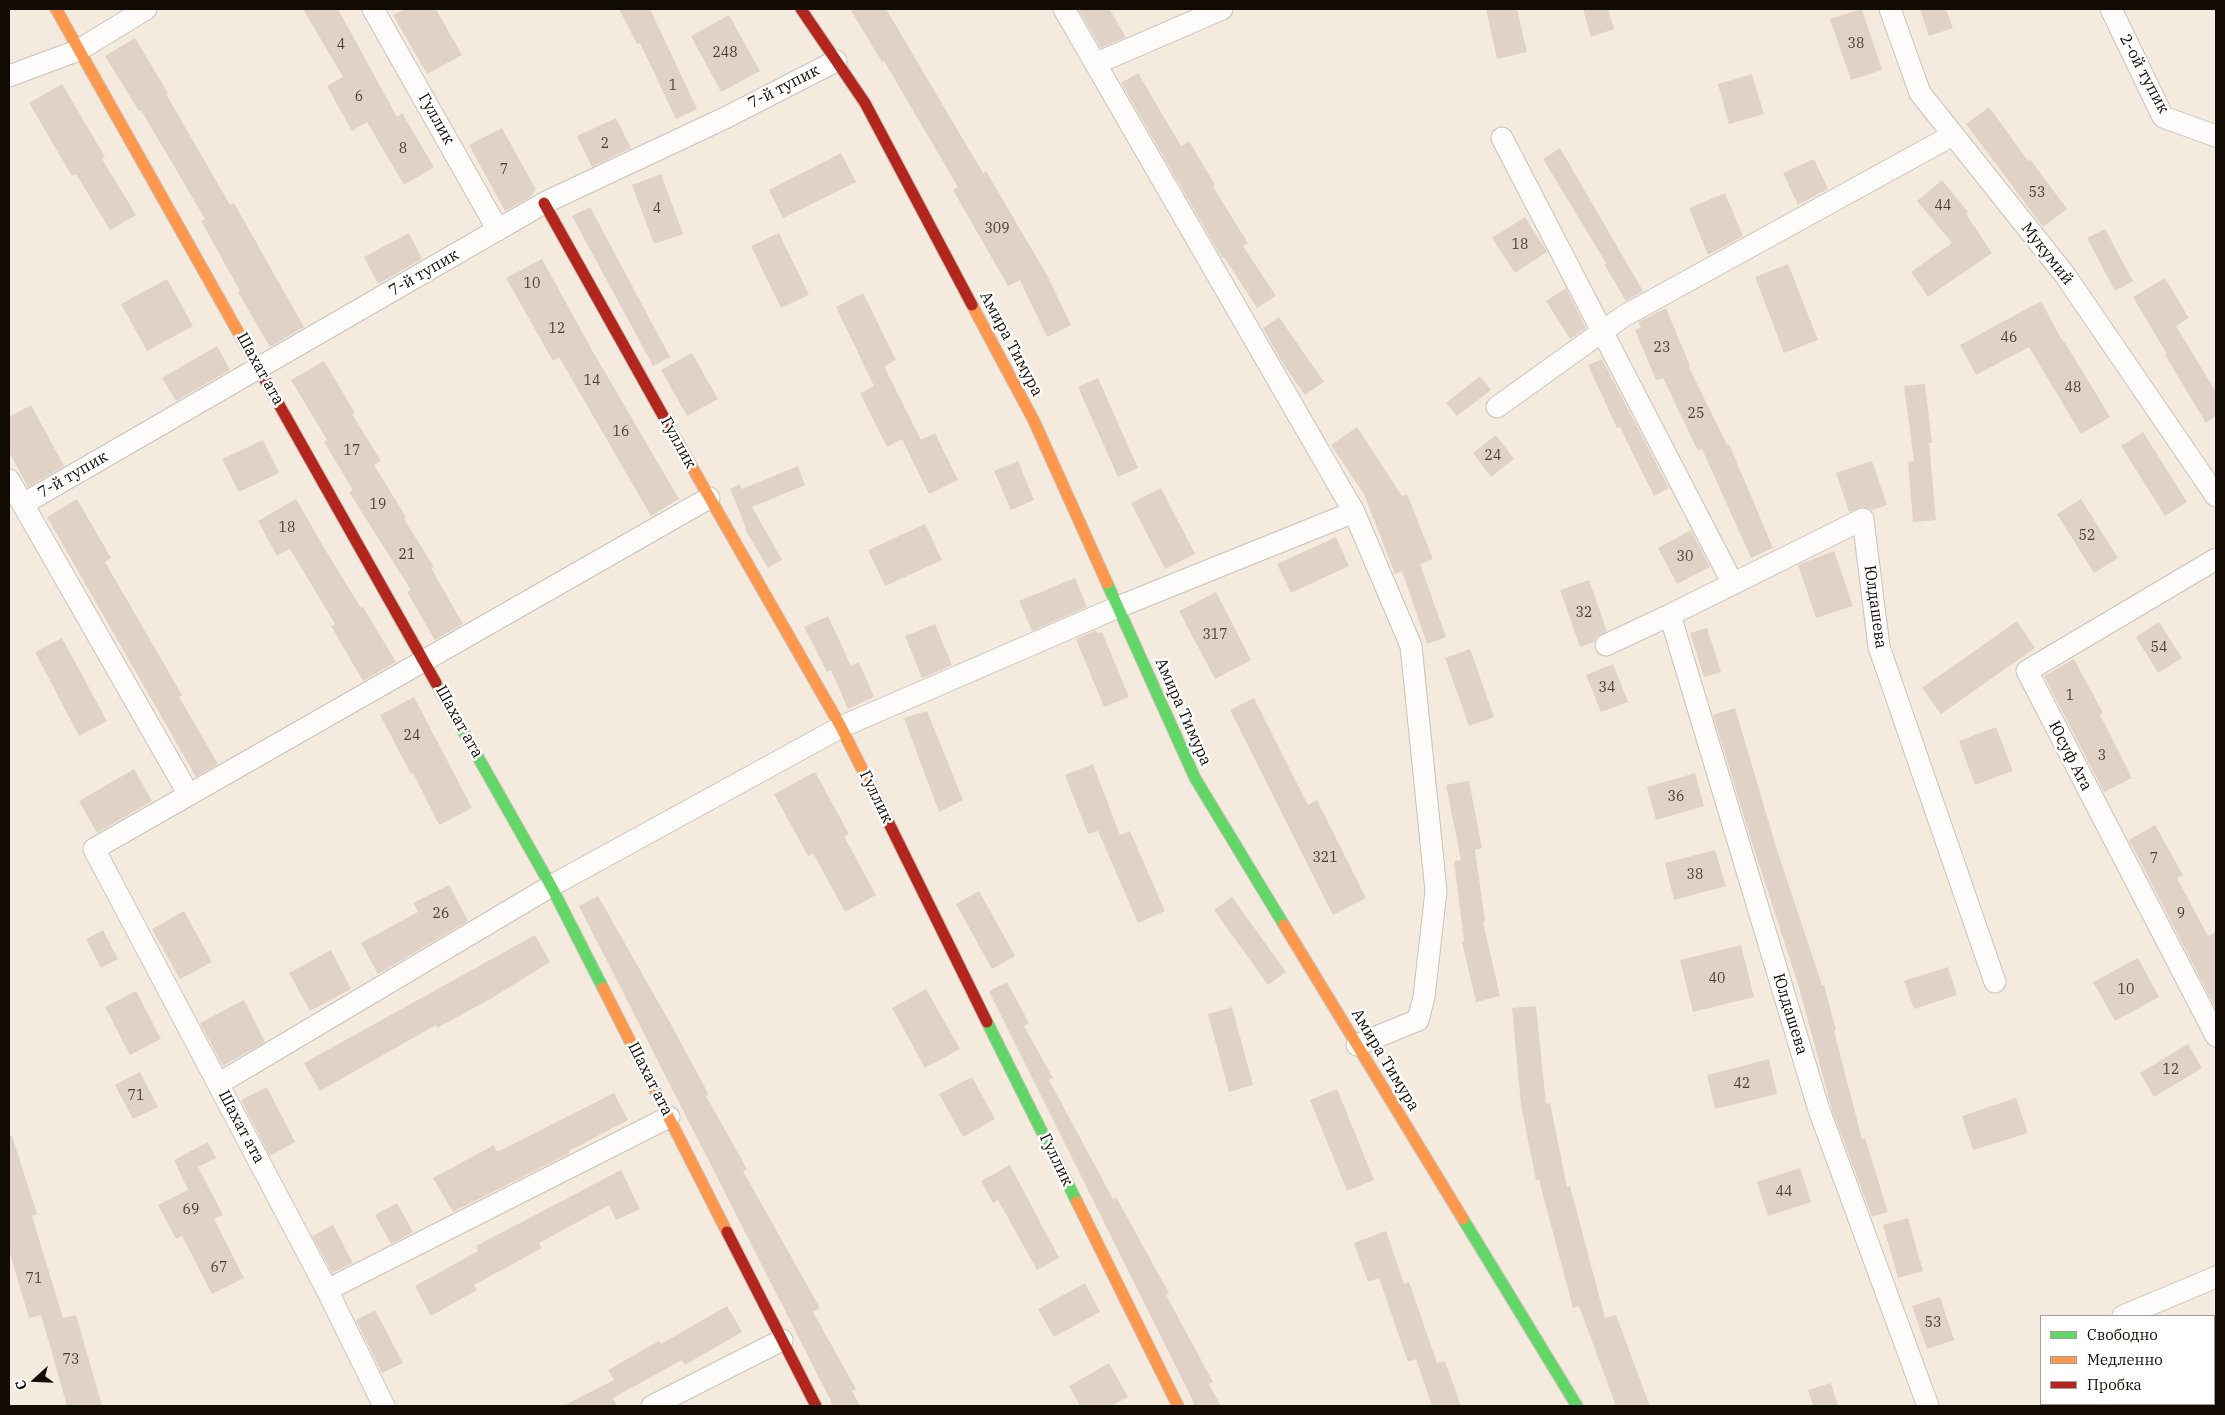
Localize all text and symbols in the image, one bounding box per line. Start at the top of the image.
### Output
street label: 2-ой тупик [2115,31,2173,117]
house number: 38 [1848,36,1864,52]
house number: 4 [337,37,345,53]
house number: 248 [712,45,738,61]
street label: 7-й тупик [745,61,823,113]
house number: 1 [669,78,677,94]
house number: 6 [355,89,363,105]
street label: Гуллик [414,90,458,148]
house number: 2 [601,136,609,152]
house number: 8 [399,141,407,157]
house number: 7 [500,162,508,178]
house number: 53 [2029,185,2045,201]
house number: 44 [1935,198,1951,214]
house number: 4 [653,201,661,217]
street label: Мукумий [2017,219,2077,289]
house number: 309 [984,221,1010,237]
house number: 18 [1512,237,1528,253]
street label: 7-й тупик [386,245,462,301]
house number: 10 [524,276,540,292]
street label: Амира Тимура [975,288,1047,400]
house number: 12 [549,321,565,337]
street label: Шахат ата [232,329,288,409]
house number: 46 [2001,330,2017,346]
house number: 23 [1654,340,1670,356]
house number: 14 [584,373,600,389]
house number: 48 [2065,380,2081,396]
house number: 25 [1688,406,1704,422]
street label: Гуллик [656,414,700,472]
house number: 16 [613,424,629,440]
house number: 17 [344,443,360,459]
street label: 7-й тупик [35,447,111,503]
house number: 24 [1485,448,1501,464]
house number: 19 [370,497,386,513]
house number: 18 [279,520,295,536]
house number: 52 [2079,528,2095,544]
house number: 21 [399,547,415,563]
house number: 30 [1677,549,1693,565]
street label: Юлдашева [1860,564,1890,650]
house number: 32 [1576,605,1592,621]
house number: 317 [1202,627,1228,643]
house number: 54 [2151,640,2167,656]
street label: Амира Тимура [1151,655,1215,769]
house number: 34 [1599,680,1615,696]
street label: Шахат ата [431,682,487,762]
house number: 1 [2066,688,2074,704]
street label: Юсуф Ата [2044,718,2096,794]
house number: 24 [404,728,420,744]
house number: 3 [2098,748,2106,764]
street label: Гуллик [855,768,897,826]
house number: 36 [1668,789,1684,805]
house number: 321 [1312,850,1338,866]
house number: 7 [2150,851,2158,867]
house number: 38 [1687,867,1703,883]
house number: 26 [433,906,449,922]
house number: 9 [2177,906,2185,922]
house number: 40 [1709,971,1725,987]
street label: Юлдашева [1769,971,1811,1057]
house number: 10 [2118,982,2134,998]
street label: Амира Тимура [1347,1005,1423,1115]
street label: Шахат ата [623,1039,677,1119]
house number: 12 [2163,1062,2179,1078]
house number: 42 [1734,1076,1750,1092]
street label: Шахат ата [214,1087,268,1167]
house number: 71 [128,1088,144,1104]
street label: Гуллик [1035,1131,1077,1189]
house number: 44 [1776,1184,1792,1200]
house number: 69 [183,1202,199,1218]
house number: 67 [211,1260,227,1276]
house number: 71 [26,1271,42,1287]
house number: 53 [1925,1315,1941,1331]
legend [2040,1315,2215,1405]
text: Свободно [2087,1325,2158,1344]
text: Медленно [2087,1350,2163,1369]
house number: 73 [63,1352,79,1368]
north arrow [10,1355,60,1405]
text: Пробка [2087,1375,2142,1394]
text: С [11,1378,31,1393]

